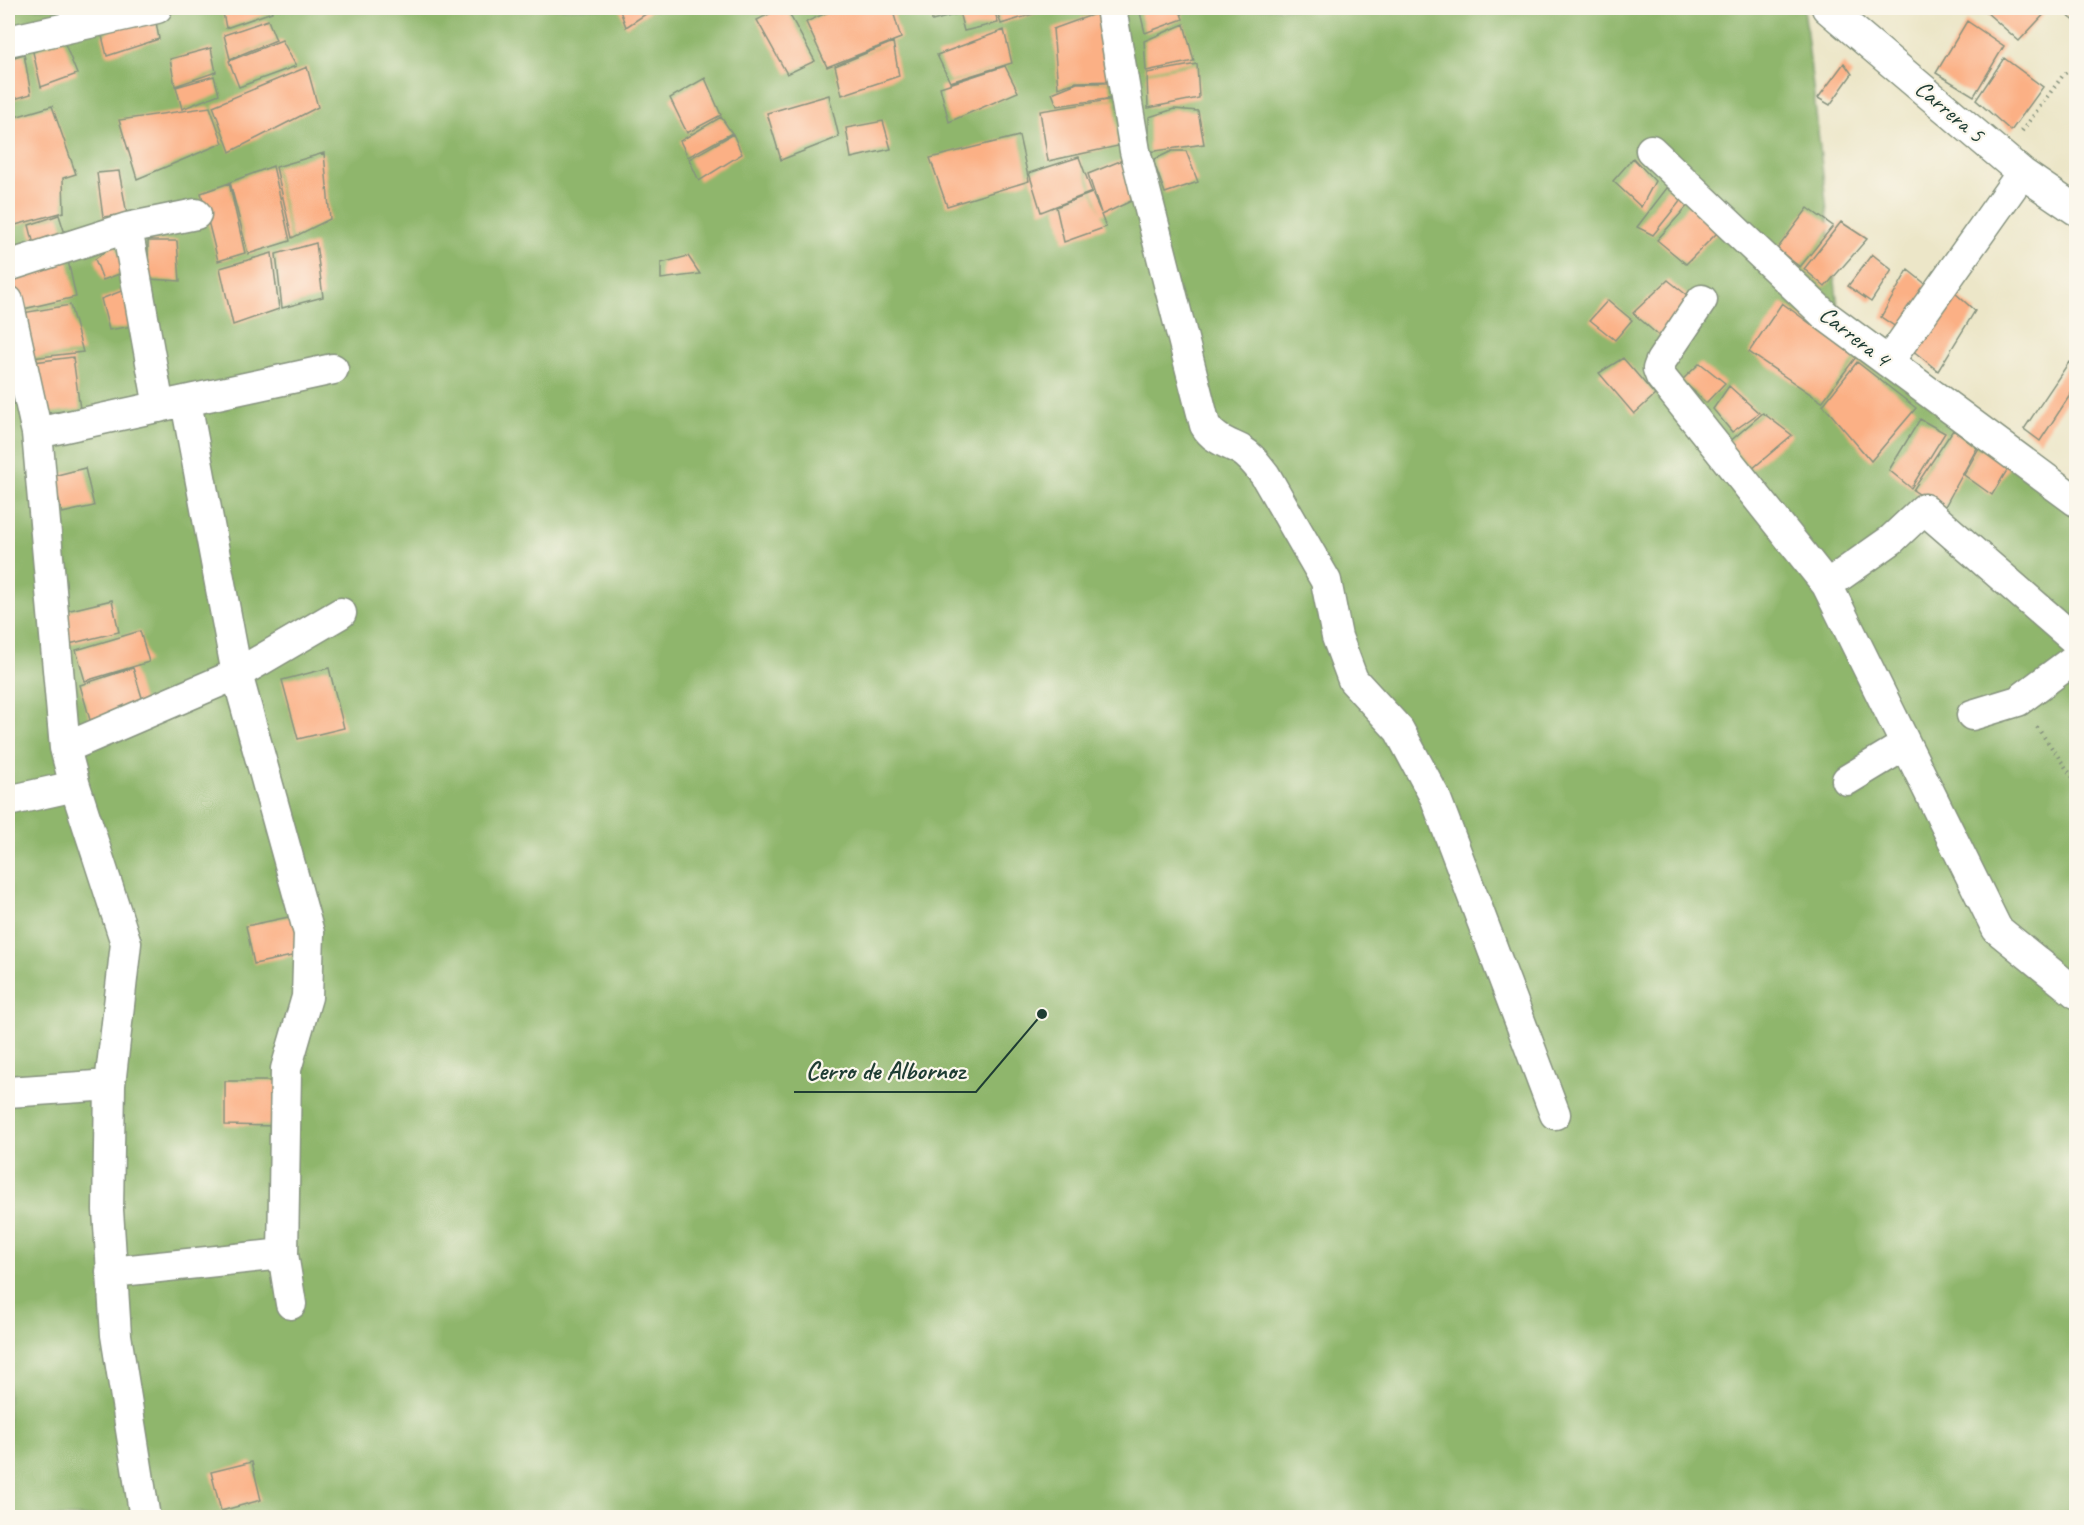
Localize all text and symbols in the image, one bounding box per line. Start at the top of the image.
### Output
street label: Carrera 5 [1909,73,1992,150]
street label: Carrera 4 [1813,299,1898,374]
callout: Cerro de Albornoz [794,1048,976,1092]
text: Cerro de Albornoz [806,1054,967,1087]

